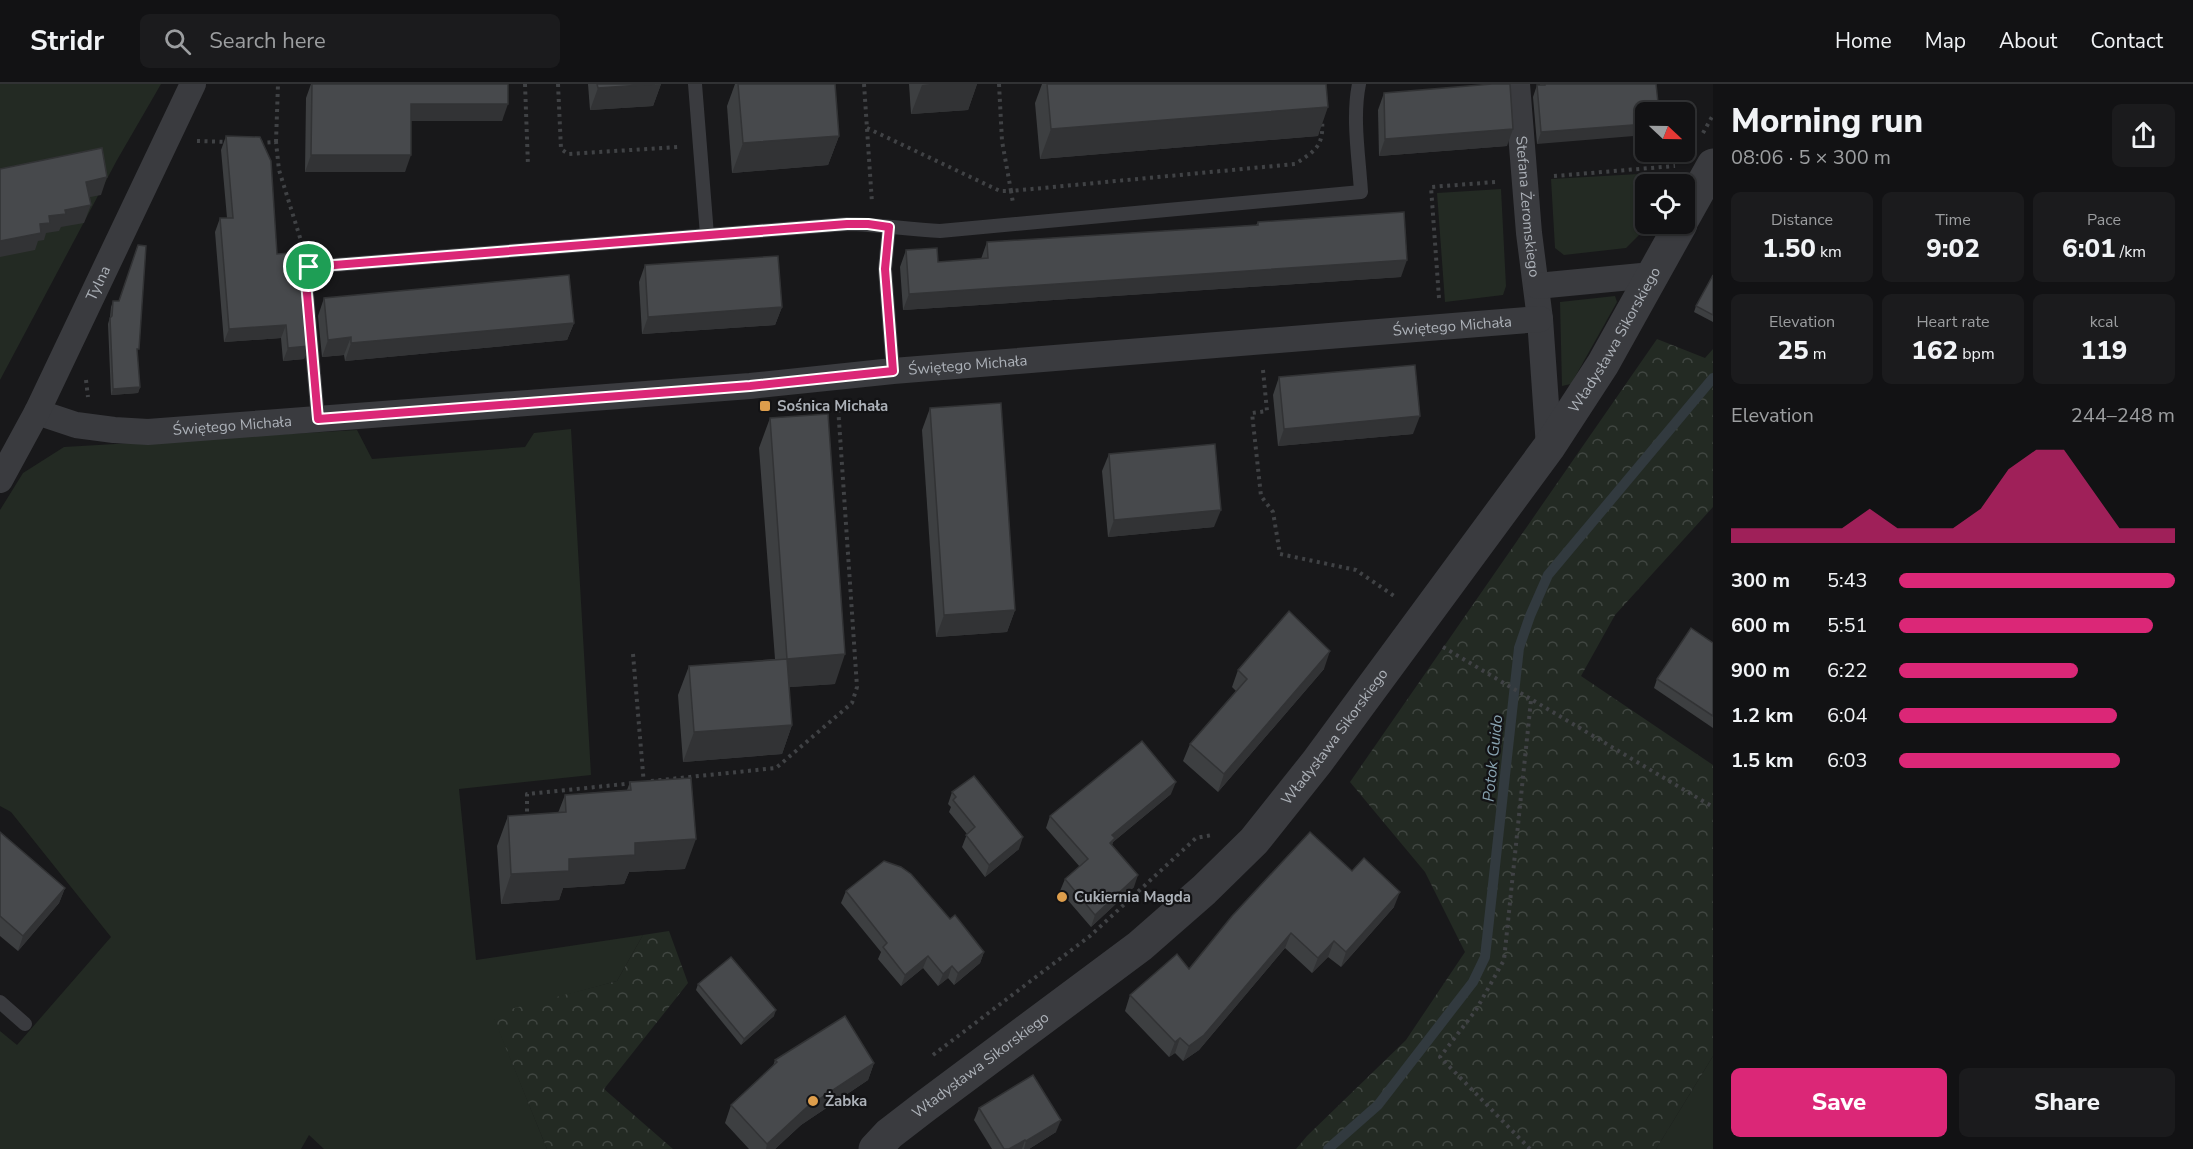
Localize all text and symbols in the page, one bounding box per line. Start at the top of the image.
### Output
search box [140,14,560,68]
text: Stridr [30,22,104,60]
icon: search [161,25,194,58]
text: Search here [209,26,326,56]
text: Home [1835,27,1892,55]
text: Map [1925,27,1966,55]
text: About [1999,27,2057,55]
text: Contact [2090,27,2163,55]
text: Morning run [1731,99,1923,144]
north arrow [1635,102,1695,162]
map controls [1635,102,1695,234]
button: share [2112,104,2175,167]
street label: Stefana Żeromskiego [1511,135,1545,278]
text: 08:06 · 5 × 300 m [1731,144,1891,171]
button: locate [1635,174,1695,234]
text: Distance [1771,209,1833,231]
text: Time [1935,209,1971,231]
text: Pace [2087,209,2121,231]
text: 1.50 [1762,231,1816,266]
text: 9:02 [1926,231,1980,266]
text: 6:01 [2062,231,2116,266]
pin [283,241,334,292]
text: km [1816,241,1842,263]
text: /km [2116,241,2146,263]
icon: arrive [292,250,325,283]
street label: Tylna [81,262,115,304]
street label: Władysława Sikorskiego [1564,263,1665,417]
street label: Świętego Michała [1392,311,1513,341]
text: Elevation [1769,311,1835,333]
text: Heart rate [1916,311,1990,333]
text: kcal [2090,311,2118,333]
text: 25 [1777,333,1809,368]
text: 162 [1911,333,1958,368]
text: 119 [2081,333,2127,368]
text: m [1809,343,1827,365]
text: bpm [1958,343,1995,365]
street label: Świętego Michała [907,350,1028,380]
place label: Sośnica Michała [777,396,888,416]
marker: Sośnica Michała [758,399,772,413]
text: Elevation [1731,402,1814,429]
text: 244–248 m [2071,402,2175,429]
street label: Świętego Michała [172,411,293,440]
text: 300 m [1731,567,1790,594]
text: 5:43 [1827,567,1868,594]
text: 600 m [1731,612,1790,639]
text: 5:51 [1827,612,1868,639]
text: 900 m [1731,657,1790,684]
text: 6:22 [1827,657,1868,684]
street label: Władysława Sikorskiego [1277,664,1393,809]
text: 1.2 km [1731,702,1794,729]
text: 6:04 [1827,702,1868,729]
water label: Potok Guido [1477,713,1509,803]
text: 1.5 km [1731,747,1794,774]
text: 6:03 [1827,747,1868,774]
place label: Cukiernia Magda [1074,887,1191,907]
marker: Cukiernia Magda [1055,890,1069,904]
street label: Władysława Sikorskiego [908,1007,1053,1123]
button: Save [1731,1068,1947,1137]
button: Share [1959,1068,2175,1137]
place label: Żabka [825,1091,867,1111]
marker: Żabka [806,1094,820,1108]

